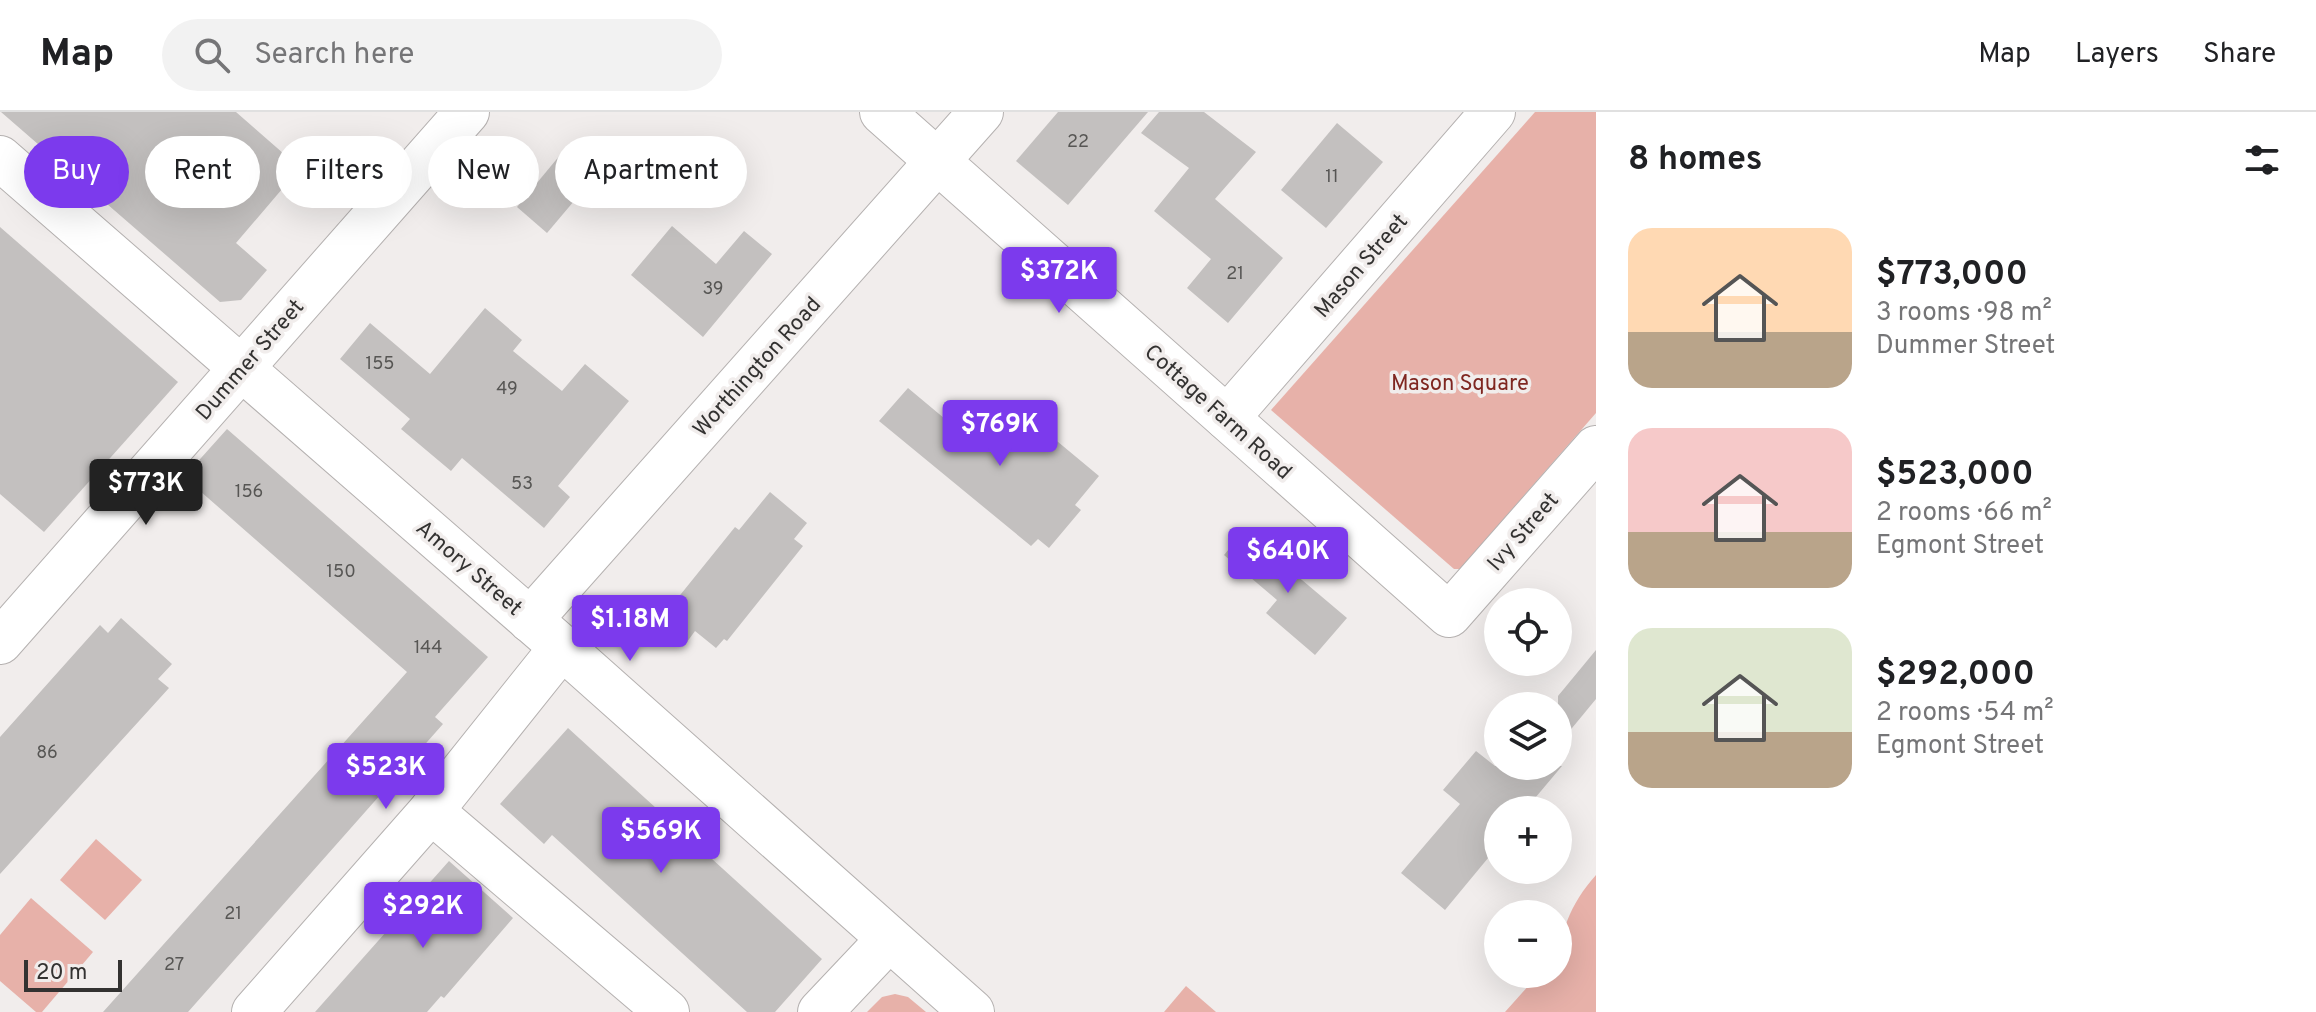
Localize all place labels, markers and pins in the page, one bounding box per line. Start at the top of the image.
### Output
pin: $372K [1003,247,1115,315]
pin: $769K [944,400,1056,468]
pin: $773K [90,459,202,527]
pin: $640K [1232,527,1344,595]
pin: $1.18M [565,595,695,663]
pin: $523K [330,743,442,811]
pin: $569K [605,807,717,875]
pin: $292K [367,882,479,950]

